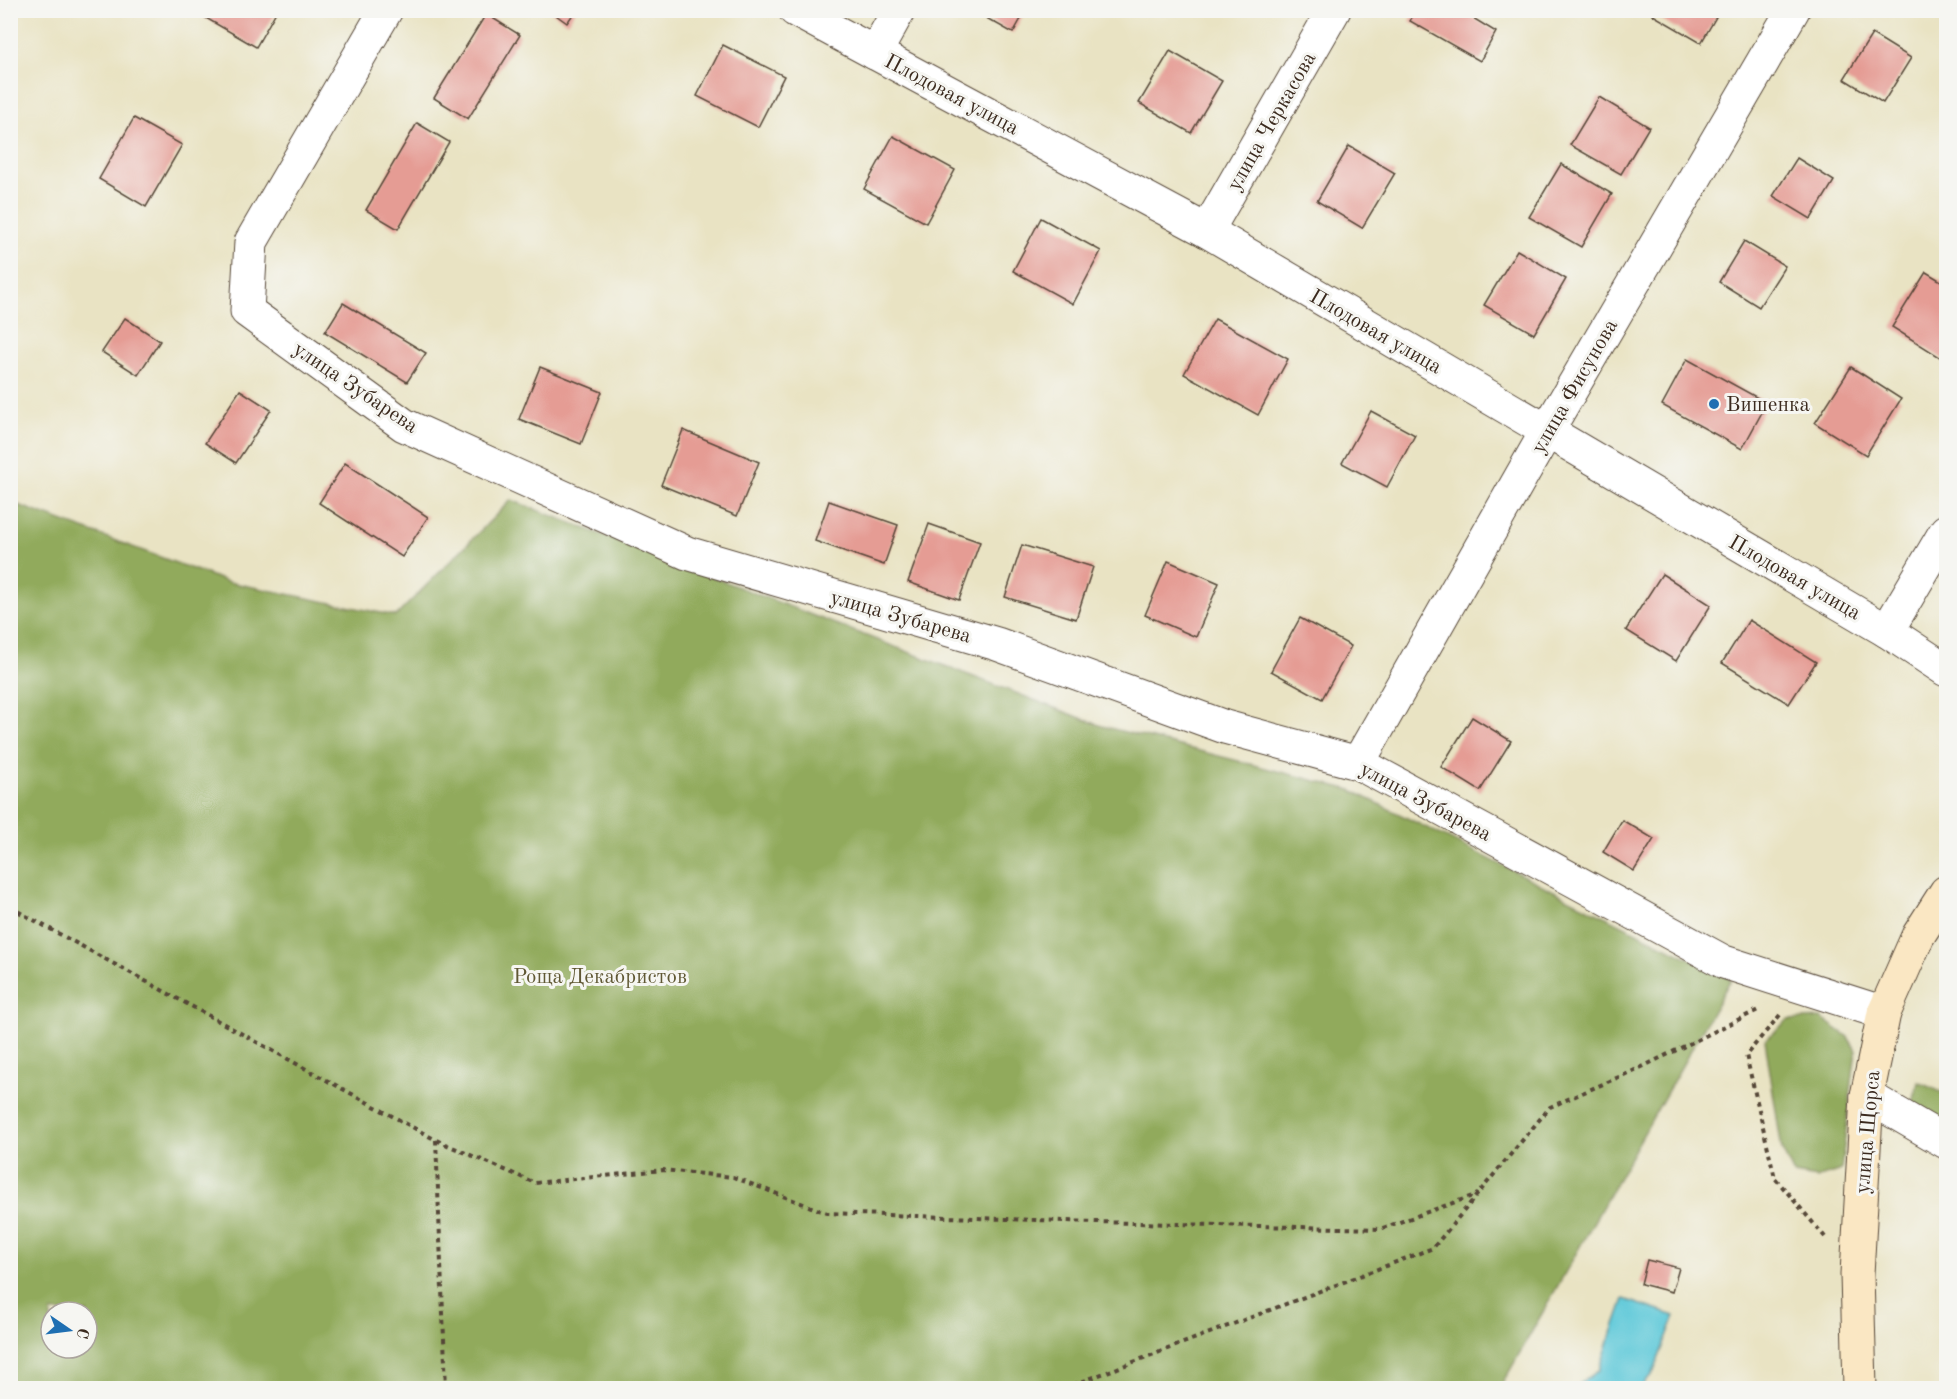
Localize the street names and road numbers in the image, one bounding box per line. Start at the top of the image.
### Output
street label: улица Черкасова [1224,49,1321,195]
street label: Плодовая улица [881,51,1022,139]
street label: Плодовая улица [1306,286,1445,379]
street label: улица Фисунова [1528,316,1622,457]
street label: улица Зубарева [289,339,421,438]
street label: Плодовая улица [1725,532,1864,625]
street label: улица Зубарева [828,587,973,648]
street label: улица Зубарева [1356,759,1495,846]
street label: улица Щорса [1853,1070,1884,1195]

